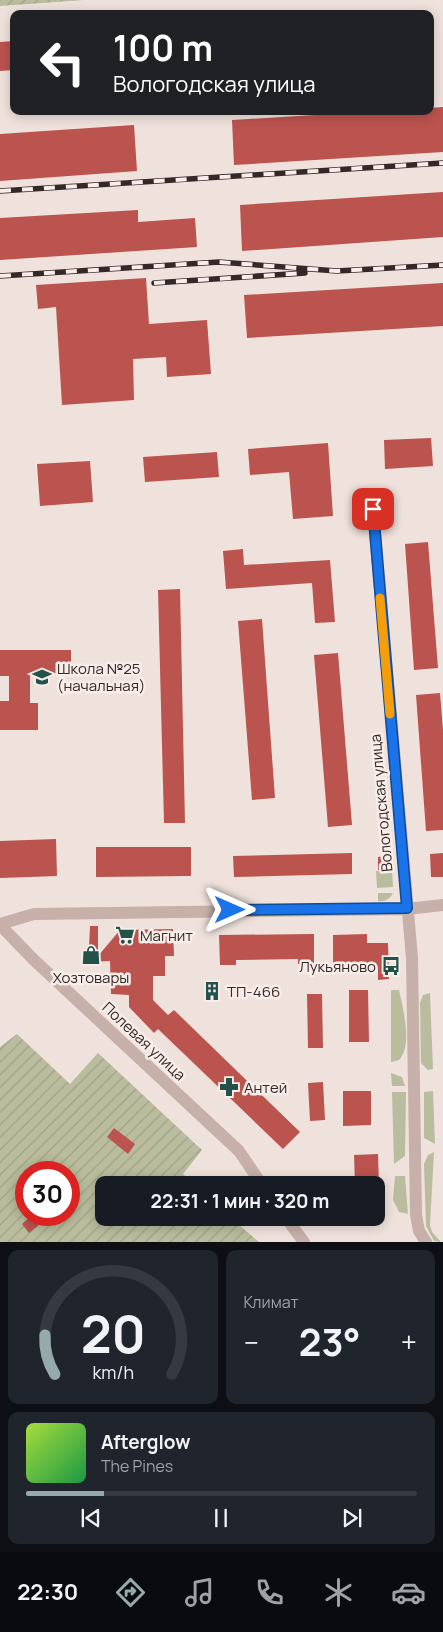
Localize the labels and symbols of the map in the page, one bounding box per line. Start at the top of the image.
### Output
pin [352,488,394,530]
place label: Школа №25 (начальная) [57,658,145,696]
school or university icon: Школа №25 (начальная) [31,666,53,688]
street label: Вологодская улица [365,733,397,873]
position arrow [203,883,255,935]
supermarket icon: Магнит [114,924,136,946]
place label: Магнит [140,925,193,946]
shop icon: Хозтовары [80,944,102,966]
bus stop icon: Лукьяново [380,955,402,977]
place label: Лукьяново [299,956,376,977]
place label: Хозтовары [53,967,129,988]
building icon: ТП-466 [201,980,223,1002]
place label: ТП-466 [227,981,280,1002]
street label: Полевая улица [98,997,190,1085]
pharmacy icon: Антей [218,1076,240,1098]
place label: Антей [244,1077,287,1098]
speed limit sign: 30 [15,1161,80,1226]

